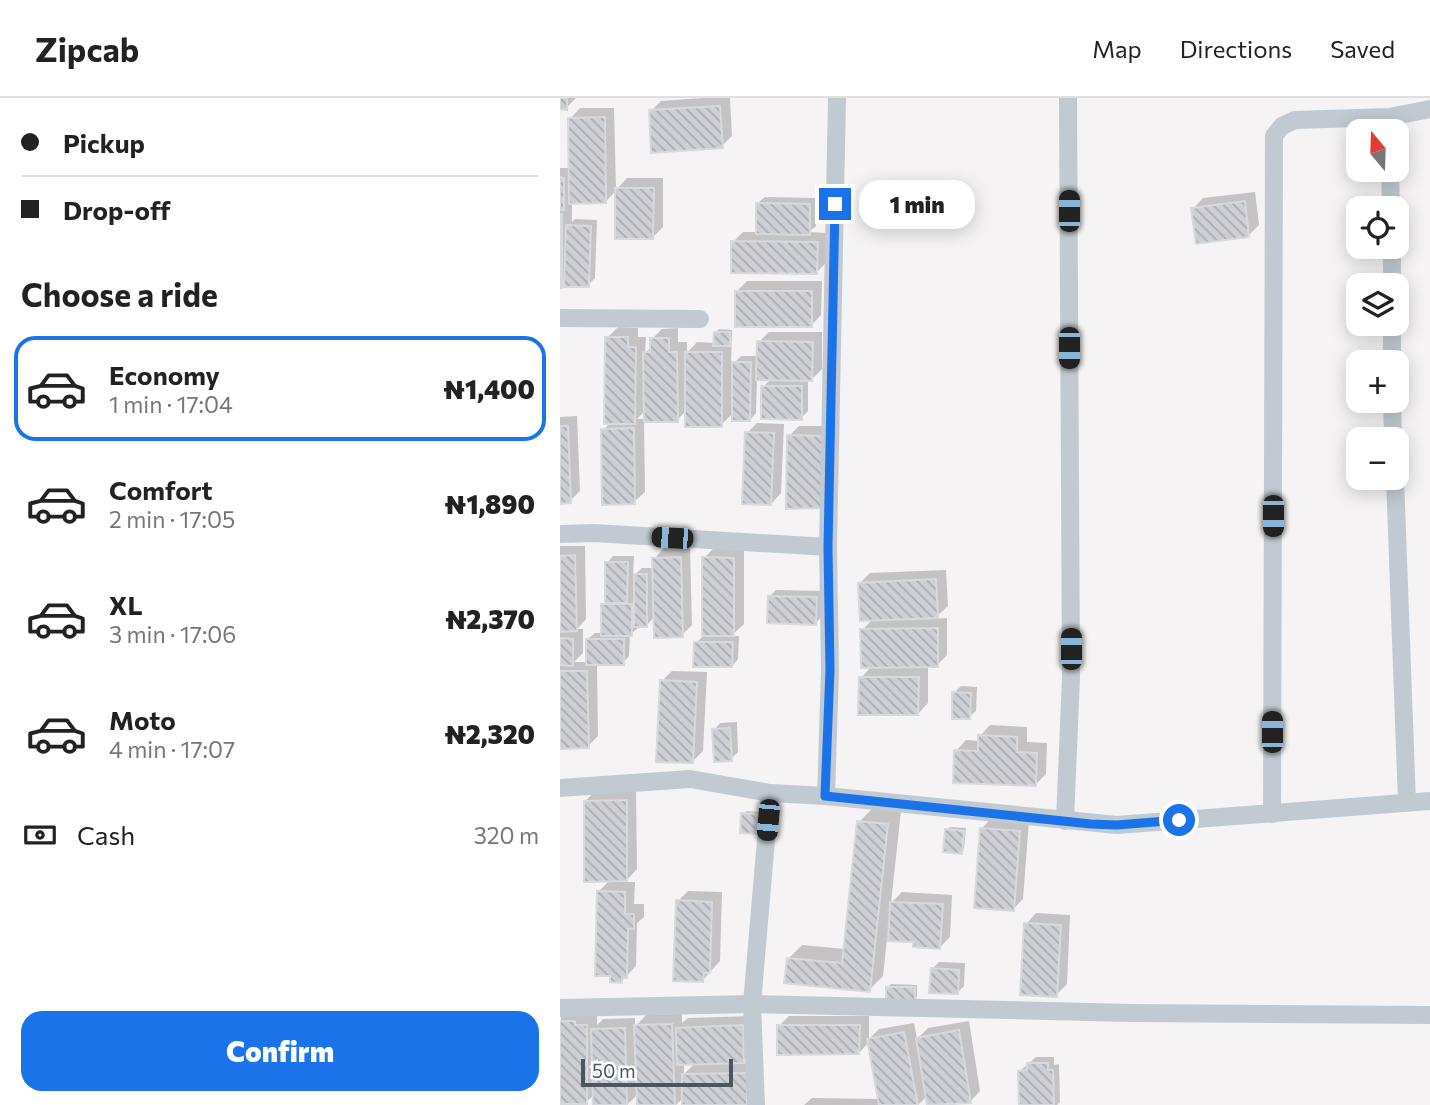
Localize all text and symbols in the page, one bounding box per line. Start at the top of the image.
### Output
text: Zipcab [35,28,139,69]
text: Map [1092,34,1142,63]
text: Directions [1180,34,1292,63]
text: Saved [1330,34,1395,63]
north arrow [1346,119,1409,182]
map controls [1346,119,1409,490]
text: Pickup [63,127,145,158]
callout: 1 min [860,180,975,228]
route end [819,188,851,220]
text: 1 min [889,190,945,218]
car [1059,190,1080,232]
text: Drop-off [63,194,170,225]
button: locate [1346,196,1409,259]
button: layers [1346,273,1409,336]
text: Choose a ride [21,274,218,314]
car [1059,327,1080,369]
button: + [1346,350,1409,413]
icon: car [25,357,88,420]
text: Economy [109,359,220,390]
text: ₦1,400 [443,373,535,404]
text: 1 min · 17:04 [109,390,233,418]
button: − [1346,427,1409,490]
icon: car [25,472,88,535]
text: Comfort [109,474,212,505]
text: ₦1,890 [445,488,535,519]
car [1263,495,1284,537]
text: 2 min · 17:05 [109,505,235,533]
car [651,526,694,550]
icon: car [25,587,88,650]
text: XL [109,589,143,620]
text: ₦2,370 [445,603,535,634]
text: 3 min · 17:06 [109,620,236,648]
car [1061,628,1082,670]
icon: car [25,702,88,765]
text: Moto [109,704,176,735]
car [1262,711,1283,753]
text: ₦2,320 [445,718,535,749]
text: 4 min · 17:07 [109,735,235,763]
car [756,798,781,842]
route start [1163,804,1195,836]
icon: cash [21,816,59,854]
text: Cash [77,819,135,850]
text: 320 m [474,821,539,849]
button: Confirm [21,1011,539,1091]
scale bar [581,1056,733,1088]
text: 50 m [592,1059,636,1082]

